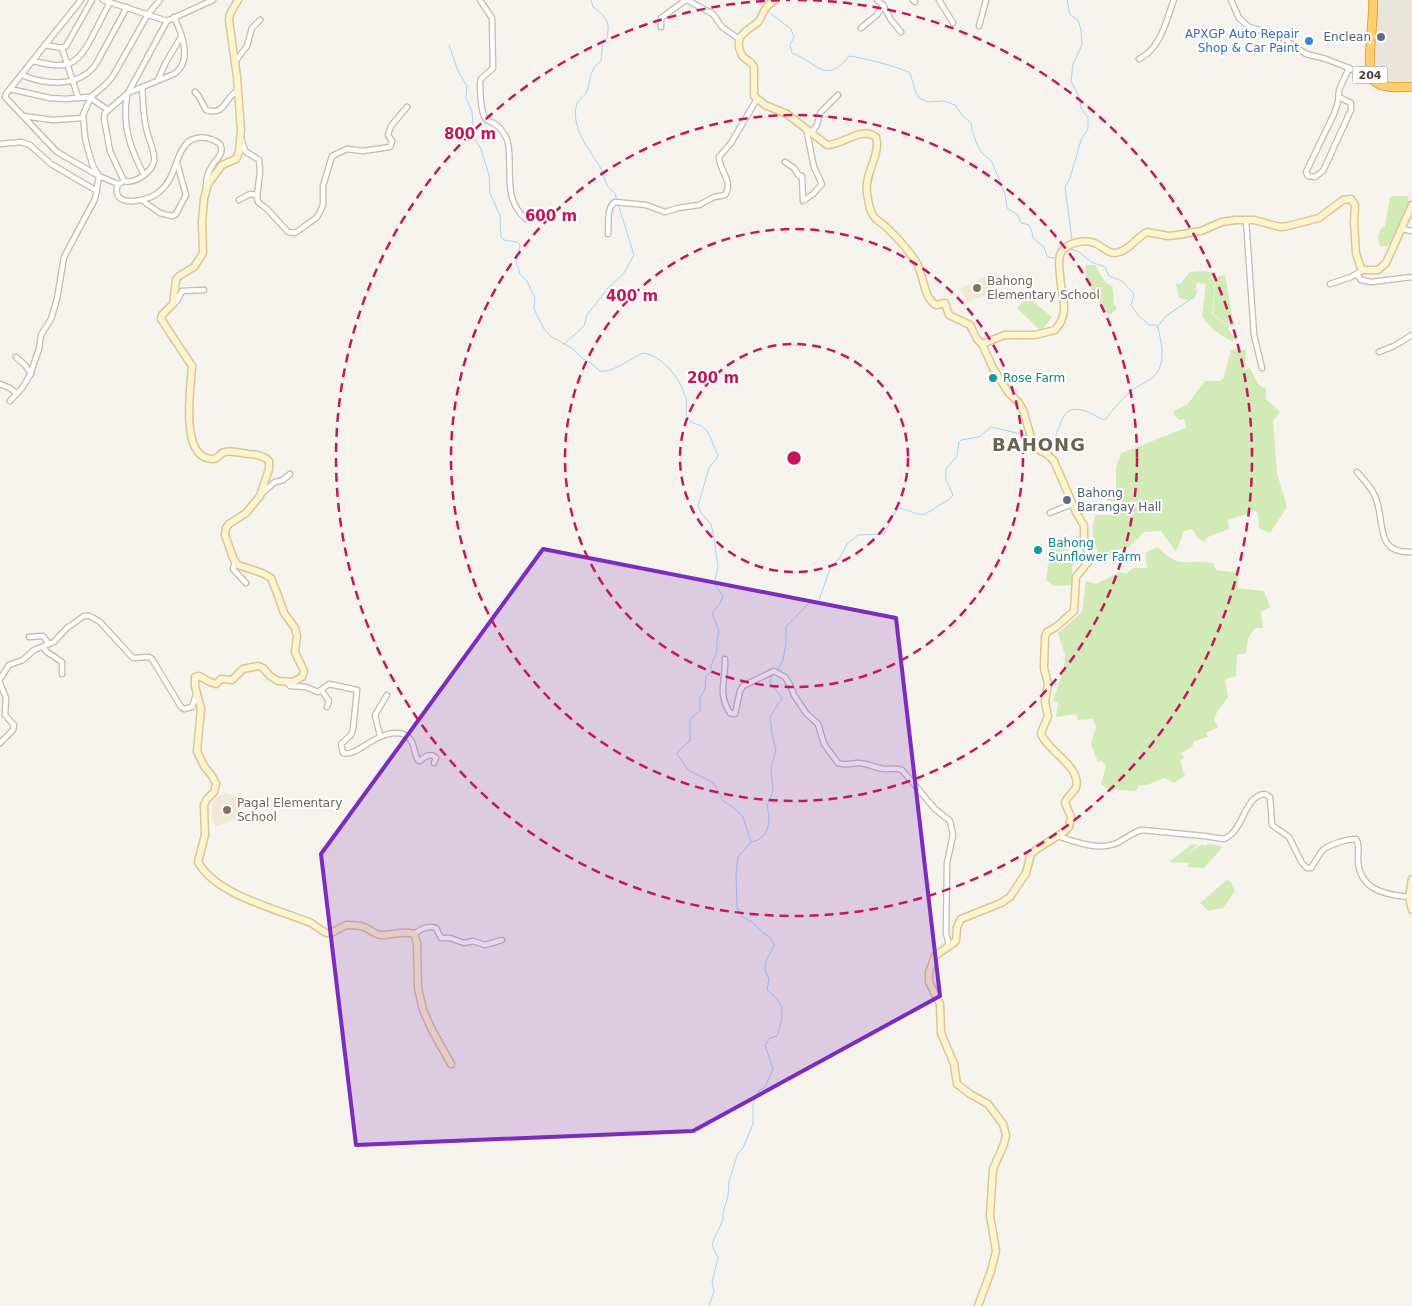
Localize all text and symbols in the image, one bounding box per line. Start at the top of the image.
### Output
place label: APXGP Auto Repair Shop & Car Paint [1185,27,1299,55]
place label: Enclean [1324,30,1371,44]
marker: Enclean [1375,31,1387,43]
marker: APXGP Auto Repair Shop & Car Paint [1303,35,1315,47]
road number: 204 [1352,66,1388,84]
text: 800 m [444,125,496,143]
text: 600 m [525,207,577,225]
place label: Bahong Elementary School [987,274,1100,302]
marker: Bahong Elementary School [971,282,983,294]
text: 400 m [606,287,658,305]
text: 200 m [687,369,739,387]
place label: Rose Farm [1003,371,1065,385]
marker: Rose Farm [987,372,999,384]
district label: BAHONG [992,434,1086,455]
centre of rings [785,449,803,467]
place label: Bahong Barangay Hall [1077,486,1161,514]
marker: Bahong Barangay Hall [1061,494,1073,506]
place label: Bahong Sunflower Farm [1048,536,1141,564]
marker: Bahong Sunflower Farm [1032,544,1044,556]
place label: Pagal Elementary School [237,796,342,824]
marker: Pagal Elementary School [221,804,233,816]

